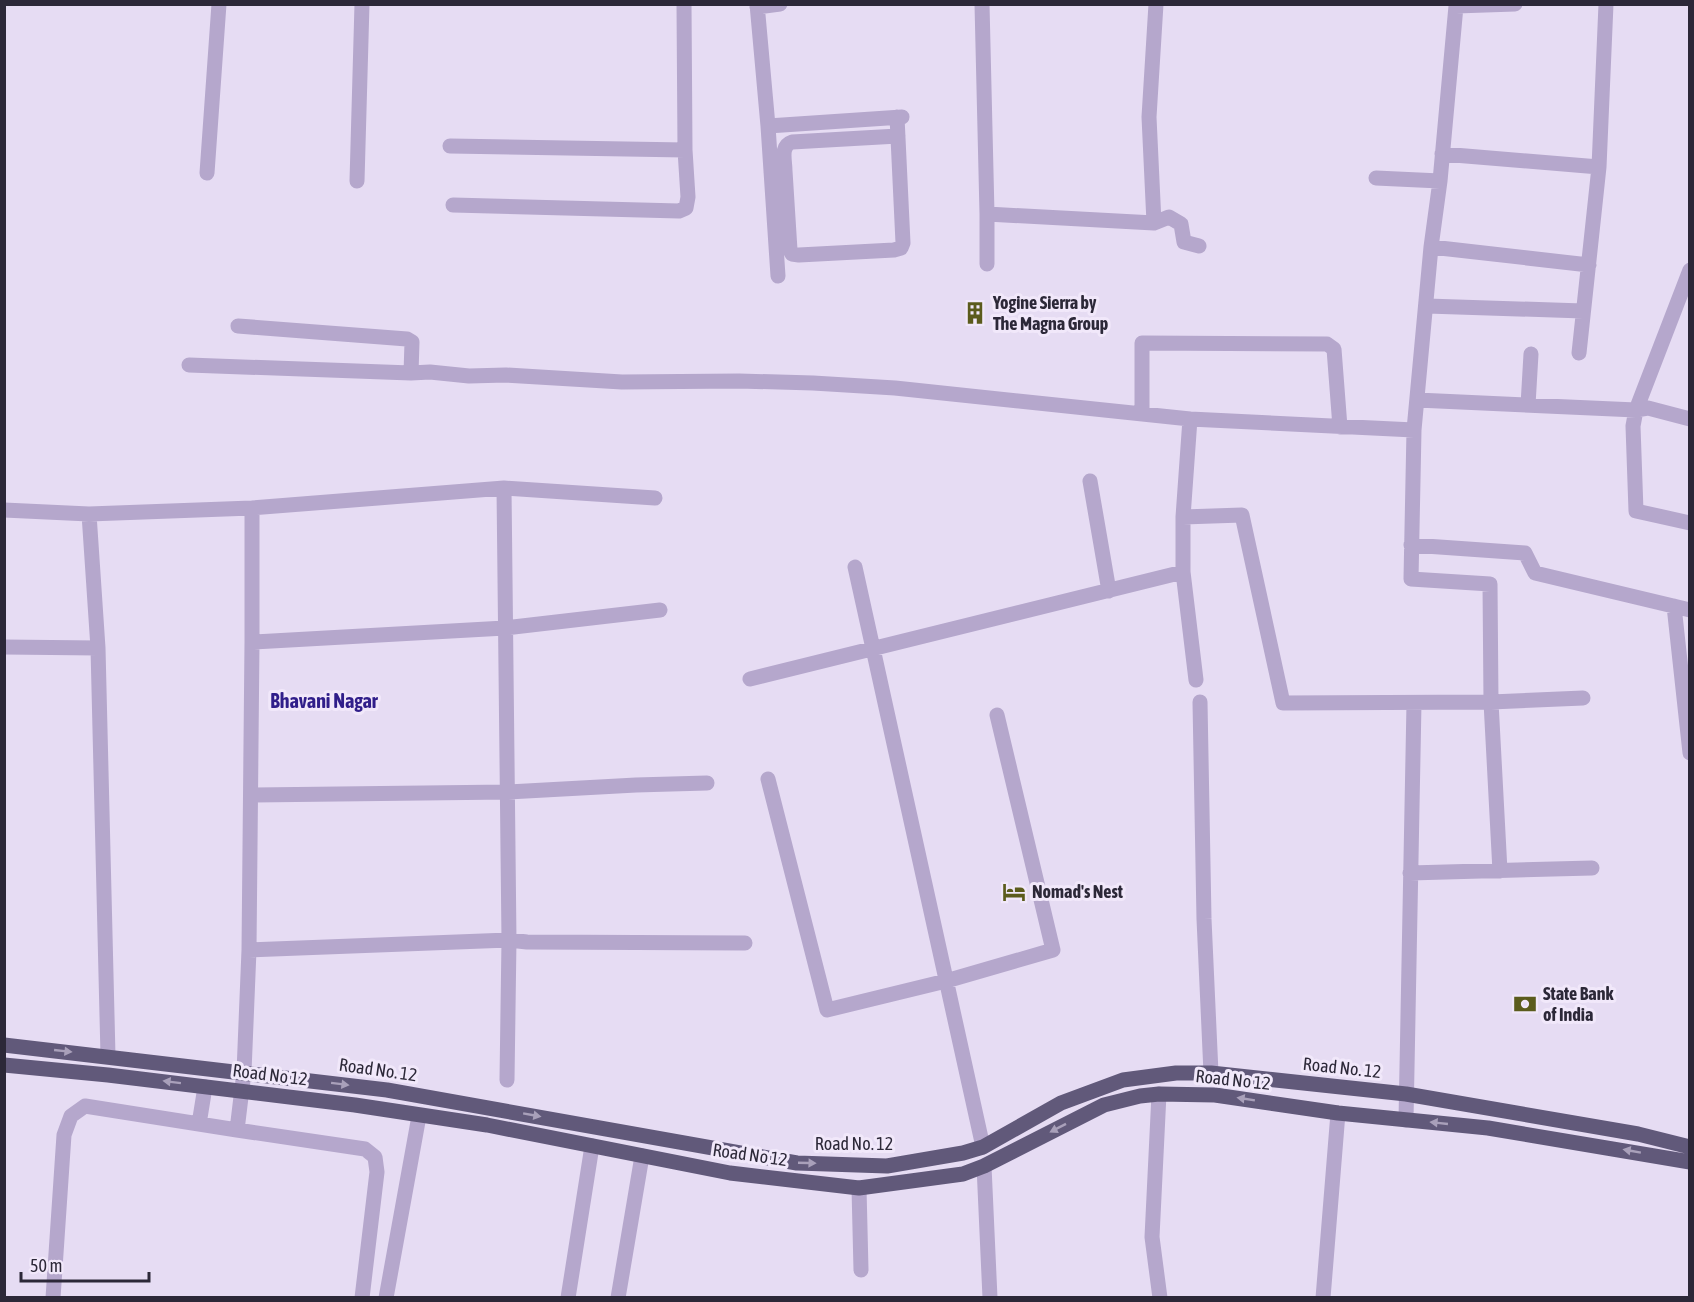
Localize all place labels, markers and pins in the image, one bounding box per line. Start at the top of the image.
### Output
place label: Yogine Sierra by The Magna Group [992,292,1108,334]
building icon: Yogine Sierra by The Magna Group [962,300,988,326]
hotel icon: Nomad's Nest [1001,879,1027,905]
place label: Nomad's Nest [1032,881,1124,902]
place label: State Bank of India [1543,983,1614,1025]
bank icon: State Bank of India [1512,991,1538,1017]

